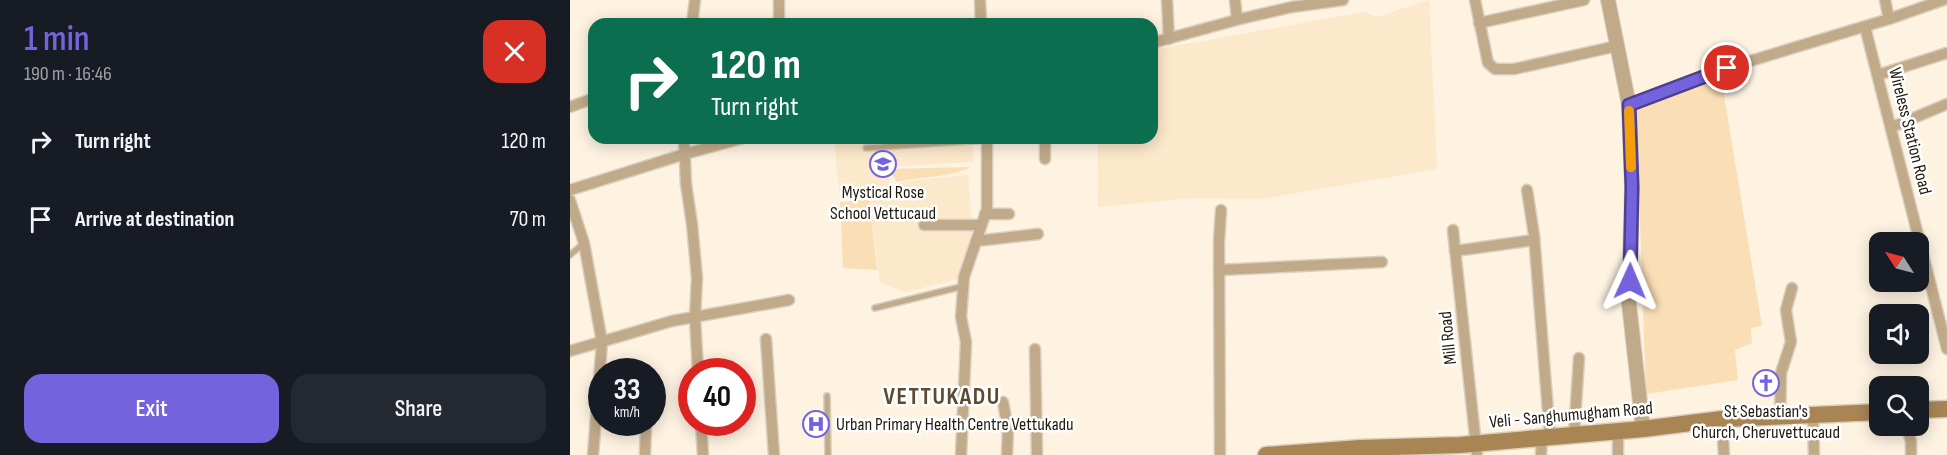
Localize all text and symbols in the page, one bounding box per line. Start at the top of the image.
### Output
text: 1 min [24,18,89,61]
button: close [483,20,546,83]
text: 120 m [711,40,801,91]
icon: right [612,42,690,120]
pin [1701,42,1752,93]
icon: arrive [1710,51,1743,84]
text: 190 m · 16:46 [24,62,112,86]
street label: Wireless Station Road [1884,65,1936,197]
text: Turn right [711,91,798,123]
icon: right [24,125,57,158]
text: Turn right [75,128,151,155]
text: 120 m [502,128,546,155]
school or university icon: Mystical Rose School Vettucaud [868,149,898,179]
place label: Mystical Rose School Vettucaud [830,182,936,224]
icon: arrive [24,203,57,236]
text: Arrive at destination [75,206,234,233]
text: 70 m [510,206,546,233]
north arrow [1869,232,1929,292]
map controls [1869,232,1929,436]
position arrow [1598,249,1662,313]
button: sound [1869,304,1929,364]
street label: Mill Road [1435,310,1461,366]
speed limit sign: 40 [678,358,756,436]
church icon: St Sebastian's Church, Cheruvettucaud [1751,368,1781,398]
text: 33 [614,372,640,408]
button: Exit [24,374,279,443]
button: Share [291,374,546,443]
button: search [1869,376,1929,436]
district label: VETTUKADU [883,382,1001,411]
street label: Veli - Sanghumugham Road [1488,397,1654,433]
place label: St Sebastian's Church, Cheruvettucaud [1692,401,1840,443]
text: km/h [614,403,640,422]
hospital icon: Urban Primary Health Centre Vettukadu [801,409,831,439]
place label: Urban Primary Health Centre Vettukadu [836,414,1074,435]

